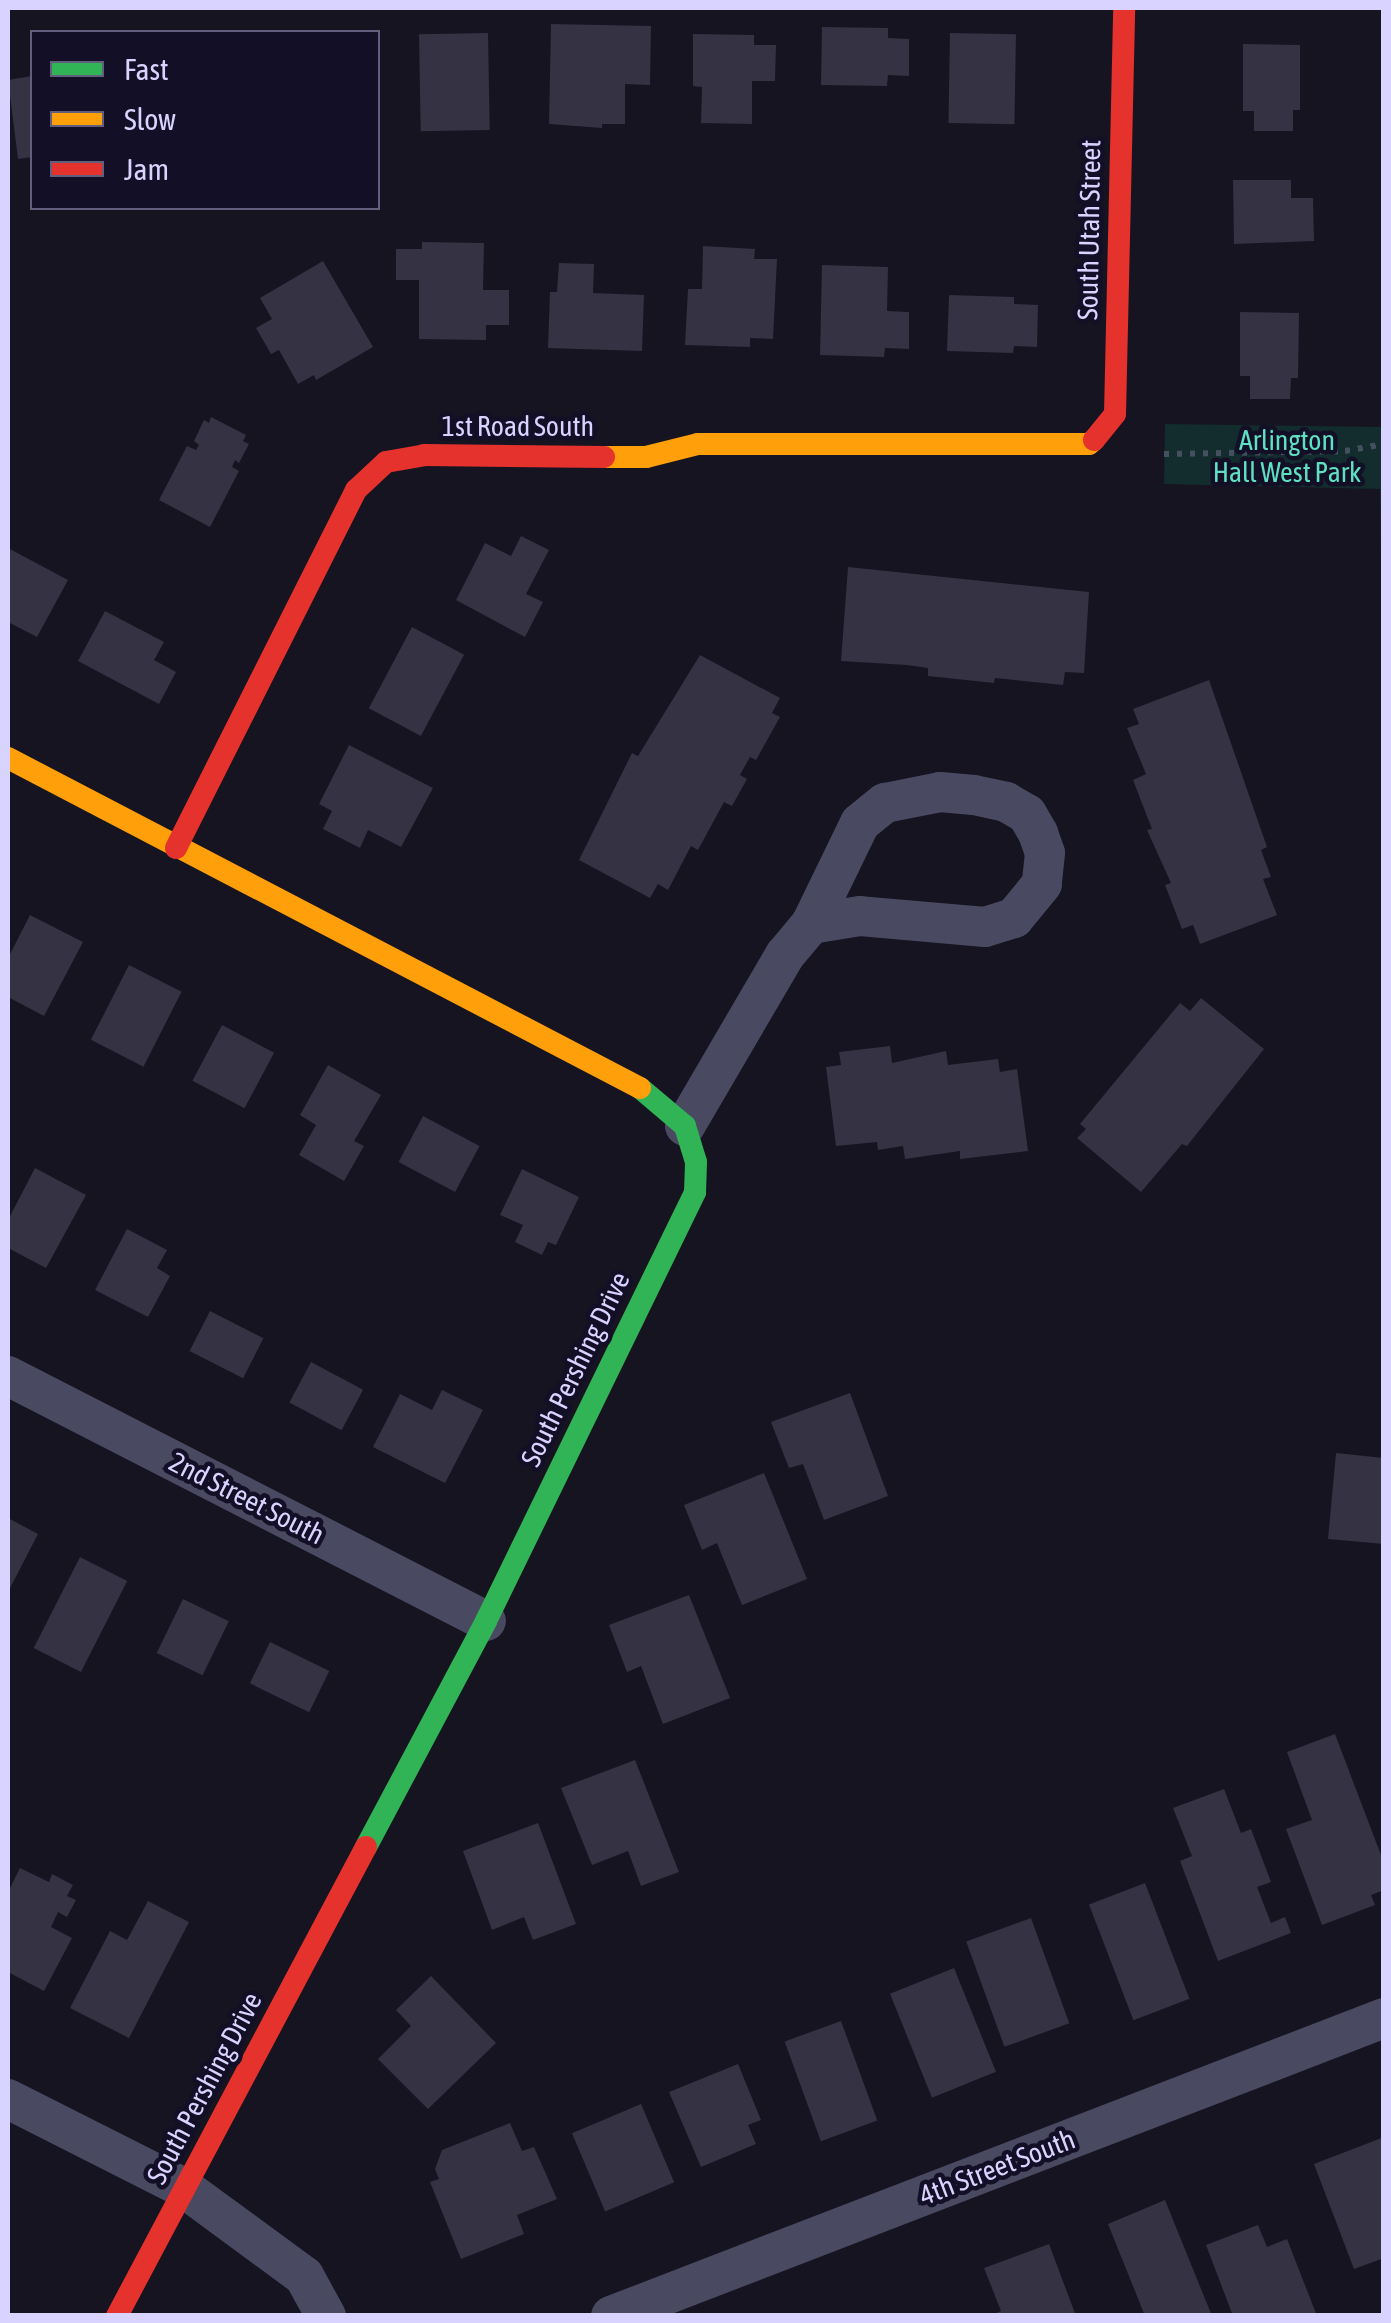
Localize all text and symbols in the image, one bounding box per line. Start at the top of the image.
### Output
legend [30,30,380,210]
text: Fast [124,52,169,86]
text: Slow [124,102,176,136]
street label: South Utah Street [1071,140,1107,320]
text: Jam [124,152,169,186]
street label: 1st Road South [442,409,594,443]
park label: Arlington Hall West Park [1213,423,1361,489]
street label: South Pershing Drive [513,1266,637,1472]
street label: 2nd Street South [164,1445,330,1551]
street label: South Pershing Drive [139,1987,269,2189]
street label: 4th Street South [914,2122,1080,2212]

